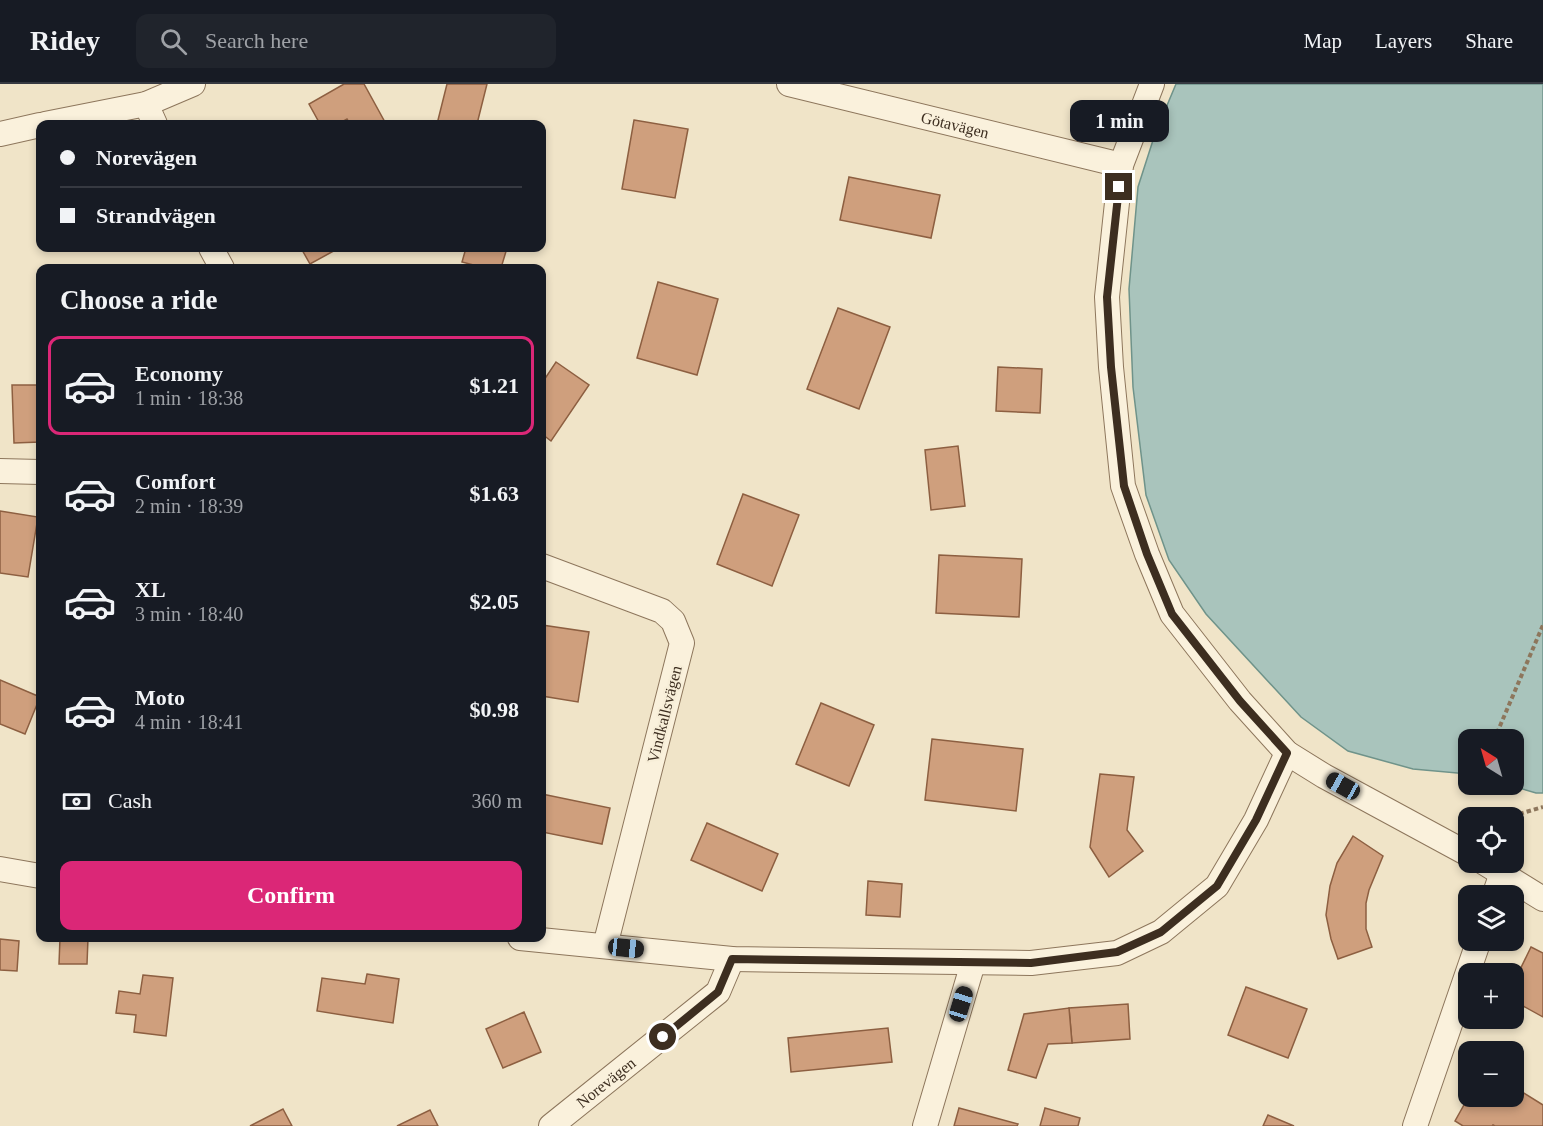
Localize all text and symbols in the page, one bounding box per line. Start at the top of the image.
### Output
search box [136,14,556,68]
text: Ridey [30,25,100,56]
icon: search [157,25,190,58]
text: Search here [205,28,308,53]
text: Map [1304,29,1342,53]
text: Layers [1375,29,1432,53]
text: Share [1465,29,1513,53]
callout: 1 min [1070,100,1168,142]
street label: Götavägen [919,109,991,141]
text: 1 min [1095,110,1144,132]
text: Norevägen [96,145,197,170]
route end [1105,173,1132,200]
text: Strandvägen [96,203,216,228]
text: Choose a ride [60,285,218,315]
icon: car [63,359,117,413]
text: Economy [135,361,223,386]
text: $1.21 [470,373,519,398]
text: 1 min · 18:38 [135,387,243,409]
icon: car [63,467,117,521]
text: Comfort [135,469,216,494]
text: $1.63 [470,481,519,506]
text: 2 min · 18:39 [135,495,243,517]
icon: car [63,575,117,629]
text: XL [135,577,166,602]
text: $2.05 [470,589,519,614]
text: 3 min · 18:40 [135,603,243,625]
street label: Vindkallsvägen [644,664,686,765]
icon: car [63,683,117,737]
text: Moto [135,685,185,710]
text: $0.98 [470,697,519,722]
text: 4 min · 18:41 [135,711,243,733]
north arrow [1458,729,1524,795]
map controls [1458,729,1524,1107]
car [1323,769,1363,803]
icon: cash [60,785,93,818]
text: Cash [108,788,152,813]
text: 360 m [471,790,522,812]
button: locate [1458,807,1524,873]
button: Confirm [60,861,522,930]
button: layers [1458,885,1524,951]
car [607,937,645,959]
button: + [1458,963,1524,1029]
car [947,984,975,1024]
route start [649,1023,676,1050]
button: − [1458,1041,1524,1107]
street label: Norevägen [573,1054,639,1111]

